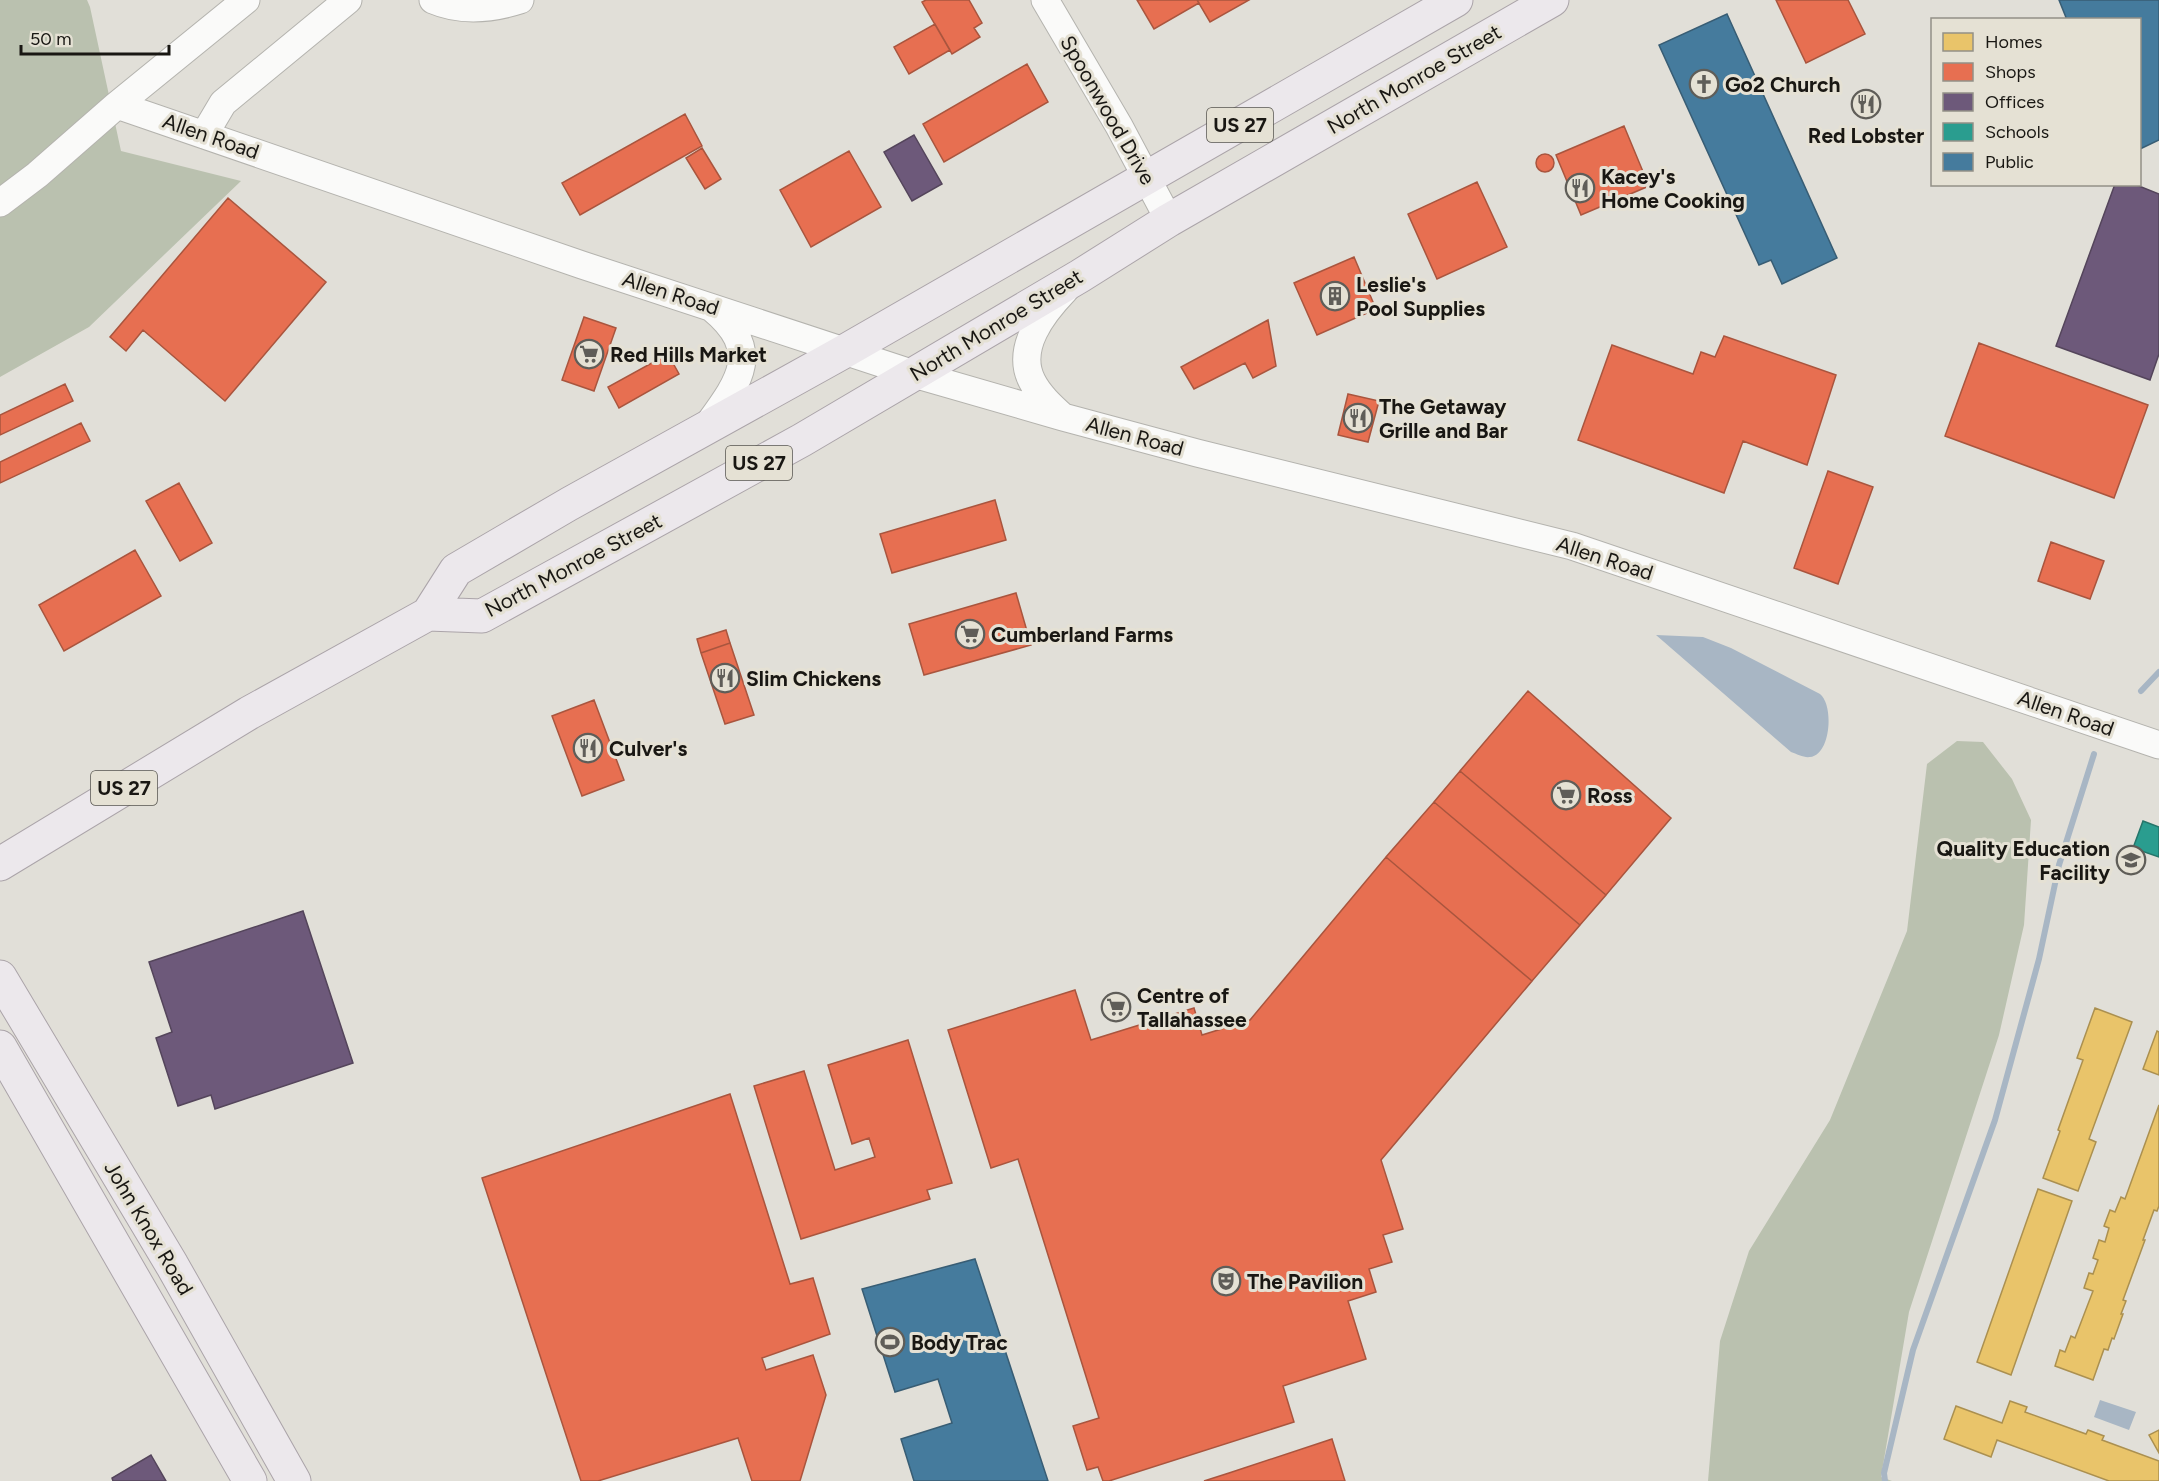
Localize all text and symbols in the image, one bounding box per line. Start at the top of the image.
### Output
scale bar [21,18,170,56]
legend [1931,18,2141,186]
street label: North Monroe Street [1323,19,1506,139]
text: 50 m [30,28,72,50]
street label: Spoonwood Drive [1055,31,1161,189]
text: Homes [1985,31,2043,53]
text: Shops [1985,61,2036,83]
church icon: Go2 Church [1688,68,1720,100]
place label: Go2 Church [1725,72,1840,97]
restaurant icon: Red Lobster [1850,88,1882,120]
text: Offices [1985,91,2044,113]
street label: Allen Road [160,108,262,164]
road number: US 27 [1207,108,1273,142]
text: Schools [1985,121,2049,143]
place label: Red Lobster [1808,123,1924,148]
text: Public [1985,151,2034,173]
place label: Kacey's Home Cooking [1601,164,1745,213]
restaurant icon: Kacey's Home Cooking [1564,172,1596,204]
street label: North Monroe Street [905,264,1087,386]
street label: Allen Road [620,266,722,320]
place label: Leslie's Pool Supplies [1356,272,1485,321]
building icon: Leslie's Pool Supplies [1319,280,1351,312]
supermarket icon: Red Hills Market [573,338,605,370]
place label: Red Hills Market [610,342,767,367]
place label: The Getaway Grille and Bar [1379,394,1508,443]
restaurant icon: The Getaway Grille and Bar [1342,402,1374,434]
street label: Allen Road [1083,411,1187,461]
road number: US 27 [726,446,792,480]
street label: North Monroe Street [480,508,666,622]
street label: Allen Road [1554,531,1656,585]
supermarket icon: Cumberland Farms [954,618,986,650]
place label: Cumberland Farms [991,622,1173,647]
restaurant icon: Slim Chickens [709,662,741,694]
place label: Slim Chickens [746,666,881,691]
street label: Allen Road [2015,685,2117,741]
restaurant icon: Culver's [572,732,604,764]
place label: Culver's [609,736,687,761]
road number: US 27 [91,771,157,805]
supermarket icon: Ross [1550,779,1582,811]
place label: Ross [1587,783,1633,808]
place label: Quality Education Facility [1937,836,2111,885]
school or university icon: Quality Education Facility [2115,844,2147,876]
place label: Centre of Tallahassee [1137,983,1247,1032]
supermarket icon: Centre of Tallahassee [1100,991,1132,1023]
street label: John Knox Road [99,1157,199,1299]
theatre icon: The Pavilion [1210,1265,1242,1297]
place label: The Pavilion [1247,1269,1363,1294]
sports icon: Body Trac [874,1326,906,1358]
place label: Body Trac [911,1330,1008,1355]

